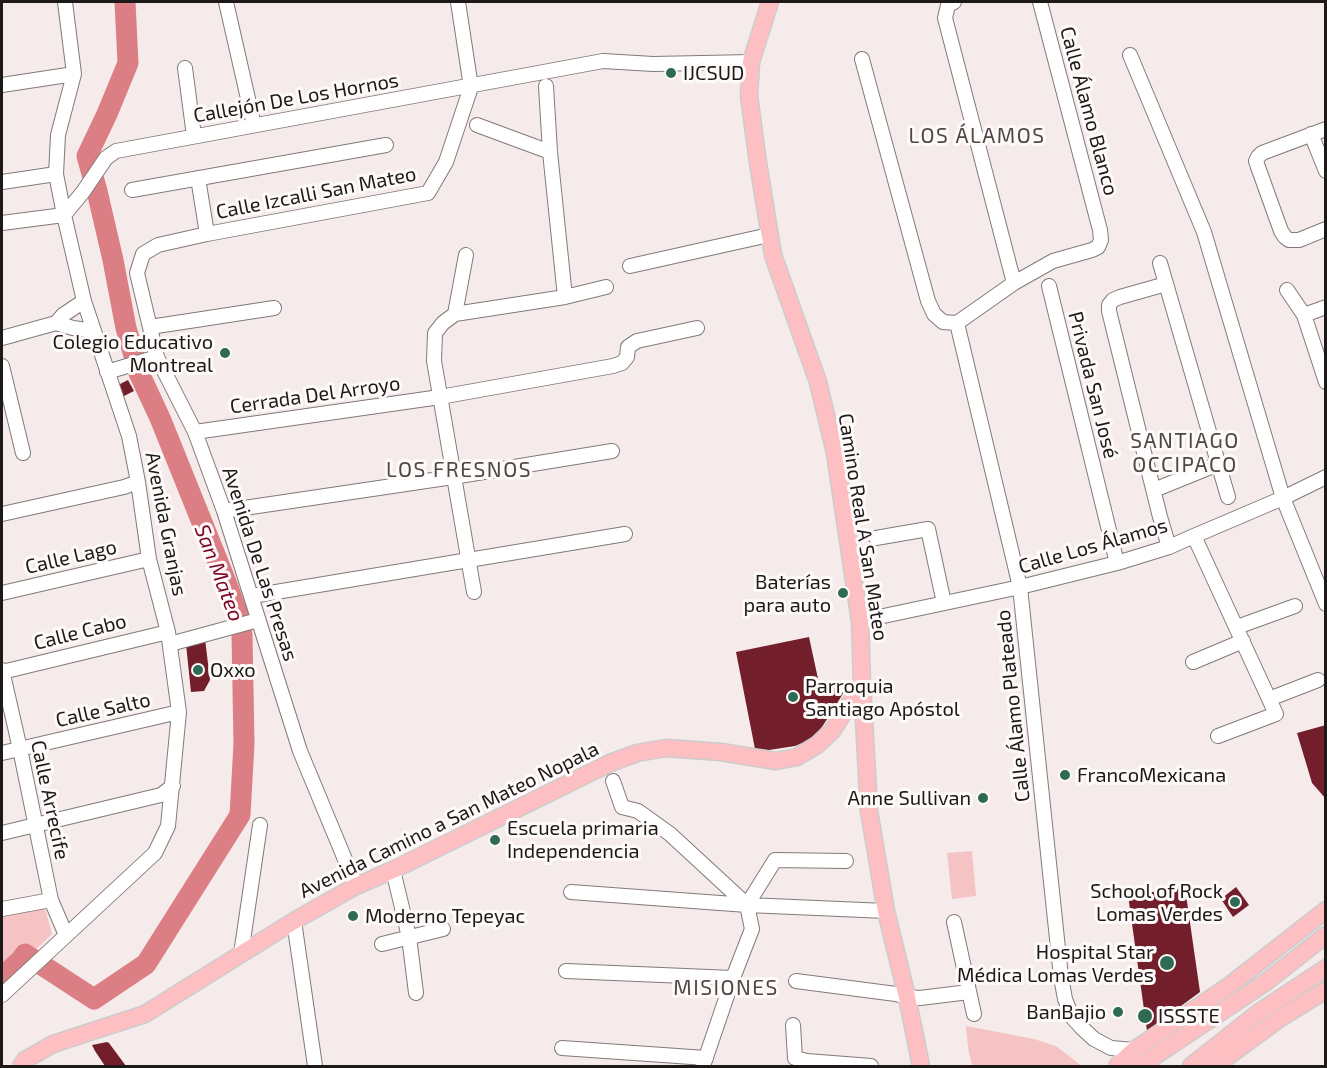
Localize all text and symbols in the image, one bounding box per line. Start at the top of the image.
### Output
street label: Calle Álamo Blanco [1055,24,1123,198]
place label: IJCSUD [683,61,744,85]
marker: IJCSUD [664,66,678,80]
street label: Callejón De Los Hornos [191,68,401,128]
district label: LOS ÁLAMOS [908,123,1046,149]
street label: Calle Izcalli San Mateo [214,162,418,224]
street label: Privada San José [1063,309,1123,461]
place label: Colegio Educativo Montreal [52,330,213,377]
marker: Colegio Educativo Montreal [218,346,232,360]
street label: Cerrada Del Arroyo [228,371,402,419]
street label: Camino Real A San Mateo [833,411,893,643]
district label: SANTIAGO OCCIPACO [1130,428,1240,478]
street label: Avenida Granjas [140,450,192,598]
district label: LOS FRESNOS [386,457,532,483]
street label: Avenida De Las Presas [217,464,303,664]
street label: Calle Los Álamos [1016,513,1170,579]
water label: San Mateo [189,521,249,625]
street label: Calle Lago [23,535,119,579]
place label: Baterías para auto [744,570,831,617]
marker: Baterías para auto [836,586,850,600]
street label: Calle Cabo [31,609,129,655]
street label: Calle Álamo Plateado [991,609,1035,803]
place label: Oxxo [210,658,256,682]
marker: Oxxo [191,663,205,677]
place label: Parroquia Santiago Apóstol [805,674,960,721]
street label: Calle Salto [53,687,153,733]
marker: Parroquia Santiago Apóstol [786,690,800,704]
street label: Avenida Camino a San Mateo Nopala [295,737,603,903]
street label: Calle Arrecife [26,738,74,862]
place label: FrancoMexicana [1077,763,1226,787]
marker: FrancoMexicana [1058,768,1072,782]
place label: Anne Sullivan [848,786,971,810]
marker: Anne Sullivan [976,791,990,805]
place label: Escuela primaria Independencia [507,816,659,863]
marker: Escuela primaria Independencia [488,833,502,847]
place label: School of Rock Lomas Verdes [1090,879,1223,926]
marker: School of Rock Lomas Verdes [1228,895,1242,909]
place label: Moderno Tepeyac [365,904,525,928]
marker: Moderno Tepeyac [346,909,360,923]
place label: Hospital Star Médica Lomas Verdes [957,940,1154,987]
marker: Hospital Star Médica Lomas Verdes [1158,954,1176,972]
district label: MISIONES [673,975,779,1001]
place label: BanBajio [1026,1000,1106,1024]
place label: ISSSTE [1158,1004,1220,1028]
marker: BanBajio [1111,1005,1125,1019]
marker: ISSSTE [1136,1007,1154,1025]

